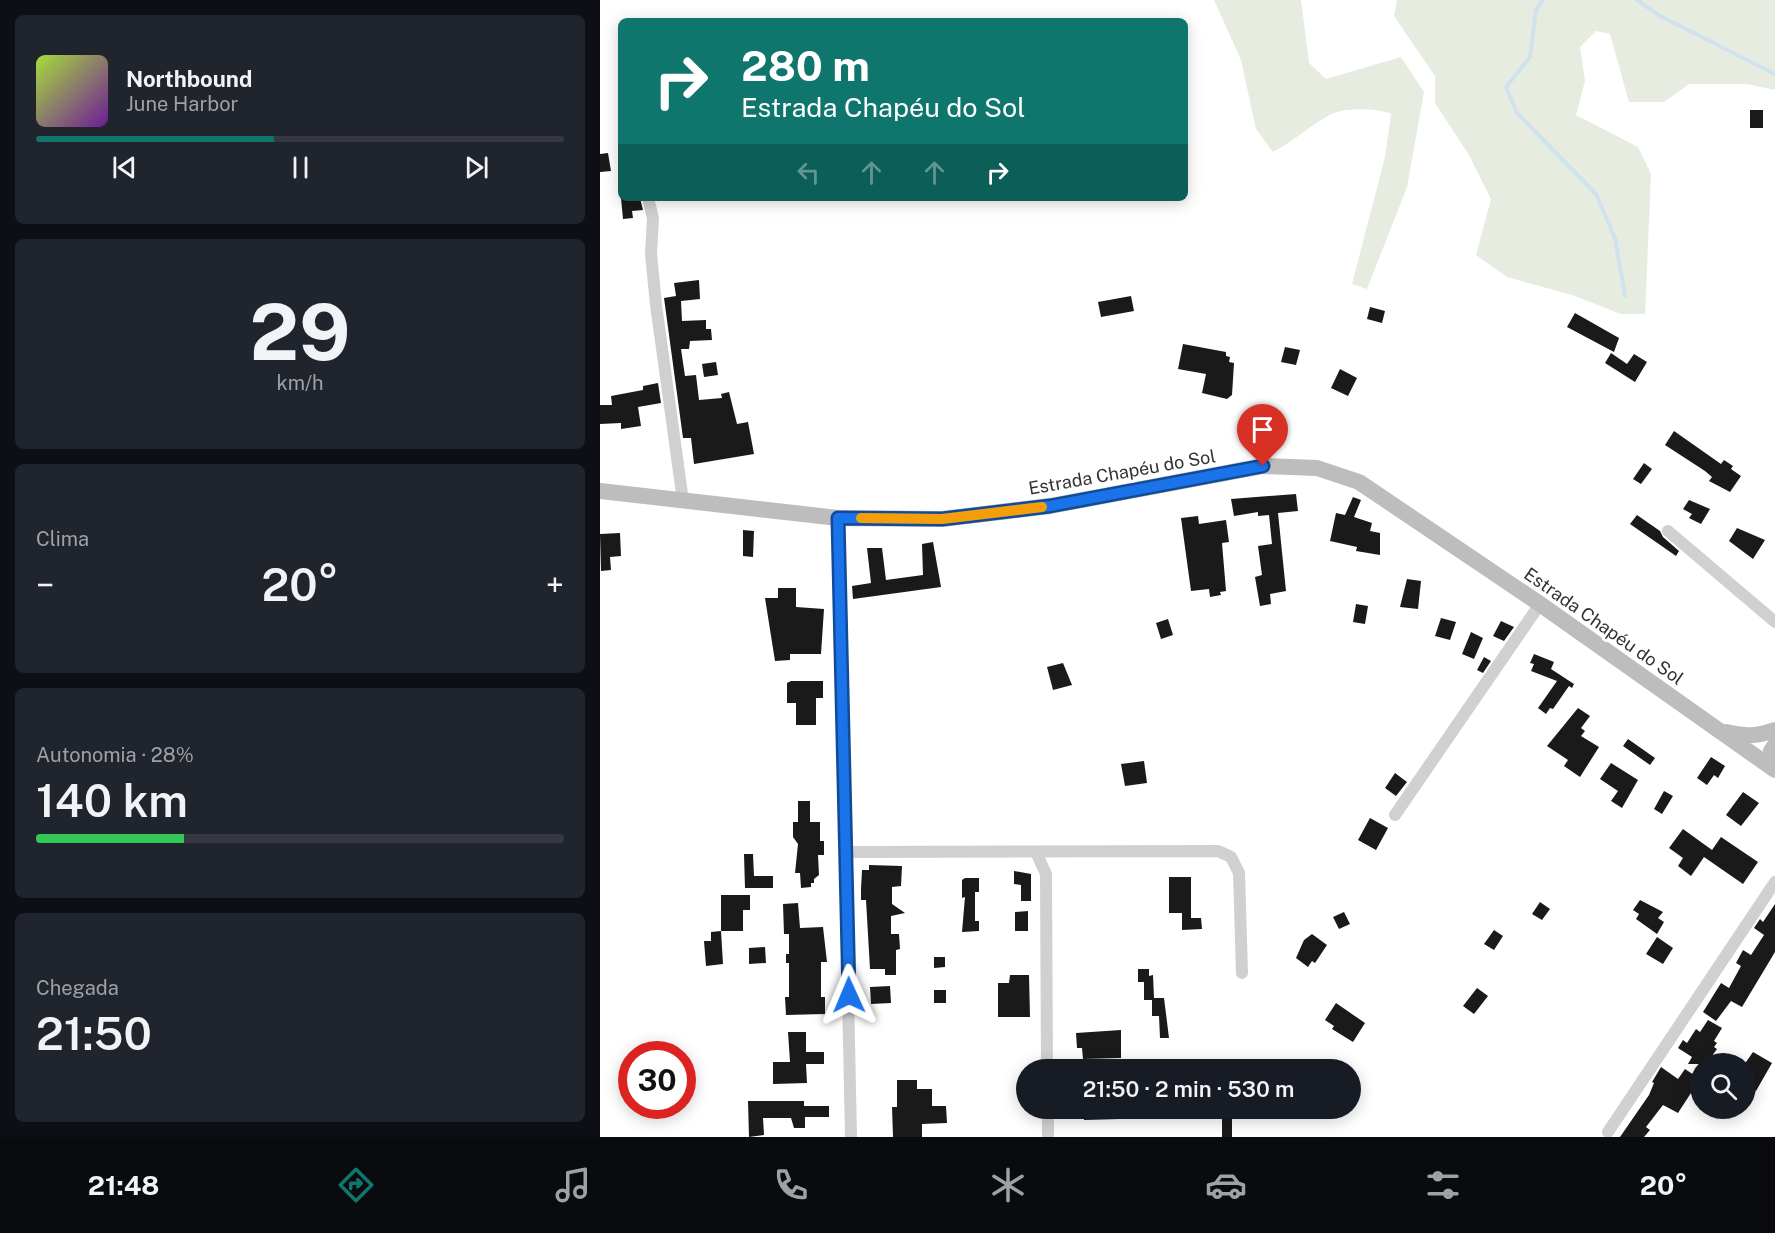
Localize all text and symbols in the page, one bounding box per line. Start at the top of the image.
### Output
text: 280 m [741,41,870,90]
icon: right [642,42,720,120]
text: Northbound [126,66,252,92]
text: Estrada Chapéu do Sol [741,91,1025,123]
text: June Harbor [126,92,238,116]
icon: previous [108,151,141,184]
icon: pause [284,151,317,184]
icon: next [460,151,493,184]
icon: left [792,156,825,189]
icon: ahead [855,156,888,189]
icon: ahead [918,156,951,189]
icon: right [981,156,1014,189]
text: 29 [250,286,350,378]
text: km/h [276,371,324,395]
pin [1237,404,1288,466]
icon: arrive [1246,413,1279,446]
street label: Estrada Chapéu do Sol [1027,445,1217,499]
text: Clima [36,527,89,551]
text: 20° [261,558,339,611]
street label: Estrada Chapéu do Sol [1520,563,1688,689]
text: − [36,566,54,604]
text: + [546,566,564,604]
text: Autonomia · 28% [36,743,194,767]
text: 140 km [36,774,188,827]
position arrow [817,963,881,1027]
text: Chegada [36,976,119,1000]
text: 21:50 [36,1007,152,1060]
speed limit sign: 30 [618,1041,696,1119]
map controls [1690,1053,1756,1119]
button: search [1690,1053,1756,1119]
text: 21:50 · 2 min · 530 m [1083,1076,1294,1102]
icon: directions [335,1164,377,1206]
icon: music [552,1164,594,1206]
icon: phone [770,1164,812,1206]
icon: climate [987,1164,1029,1206]
icon: car [1205,1164,1247,1206]
icon: filters [1422,1164,1464,1206]
text: 21:48 [88,1169,159,1201]
text: 20° [1640,1169,1687,1201]

